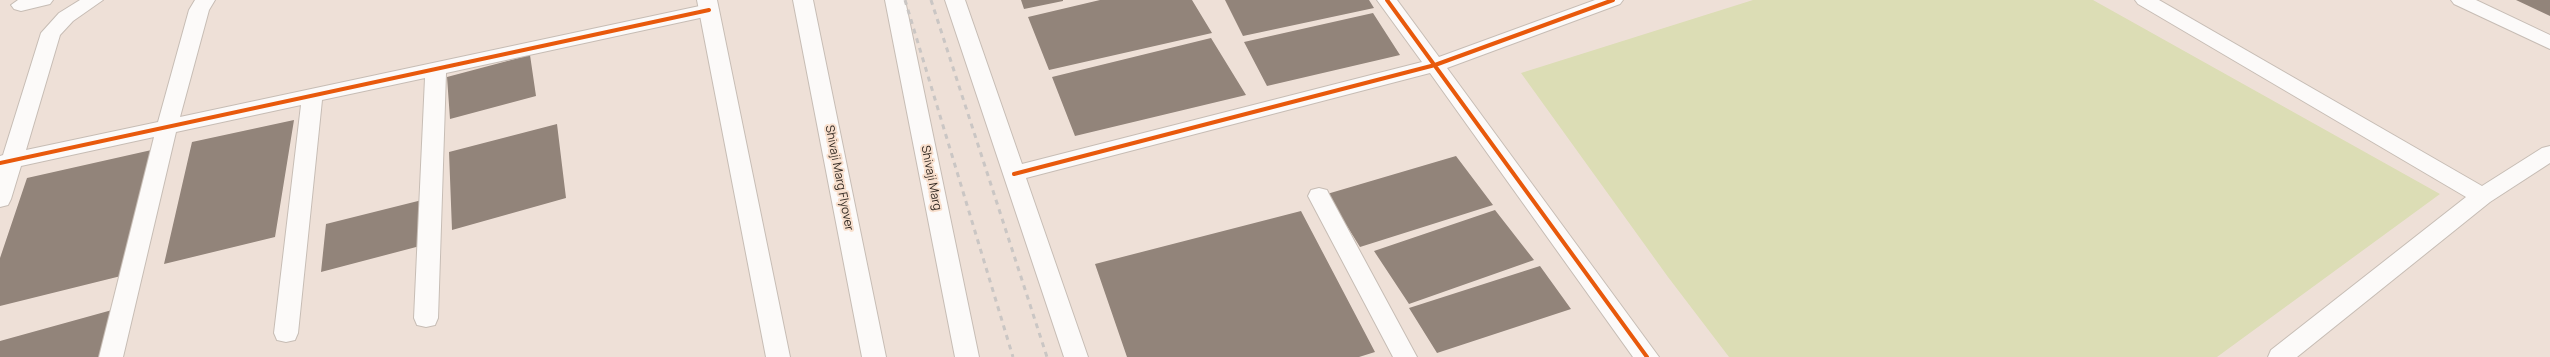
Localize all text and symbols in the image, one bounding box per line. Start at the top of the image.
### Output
street label: Shivaji Marg Flyover [822,124,856,232]
street label: Shivaji Marg [918,144,944,212]

